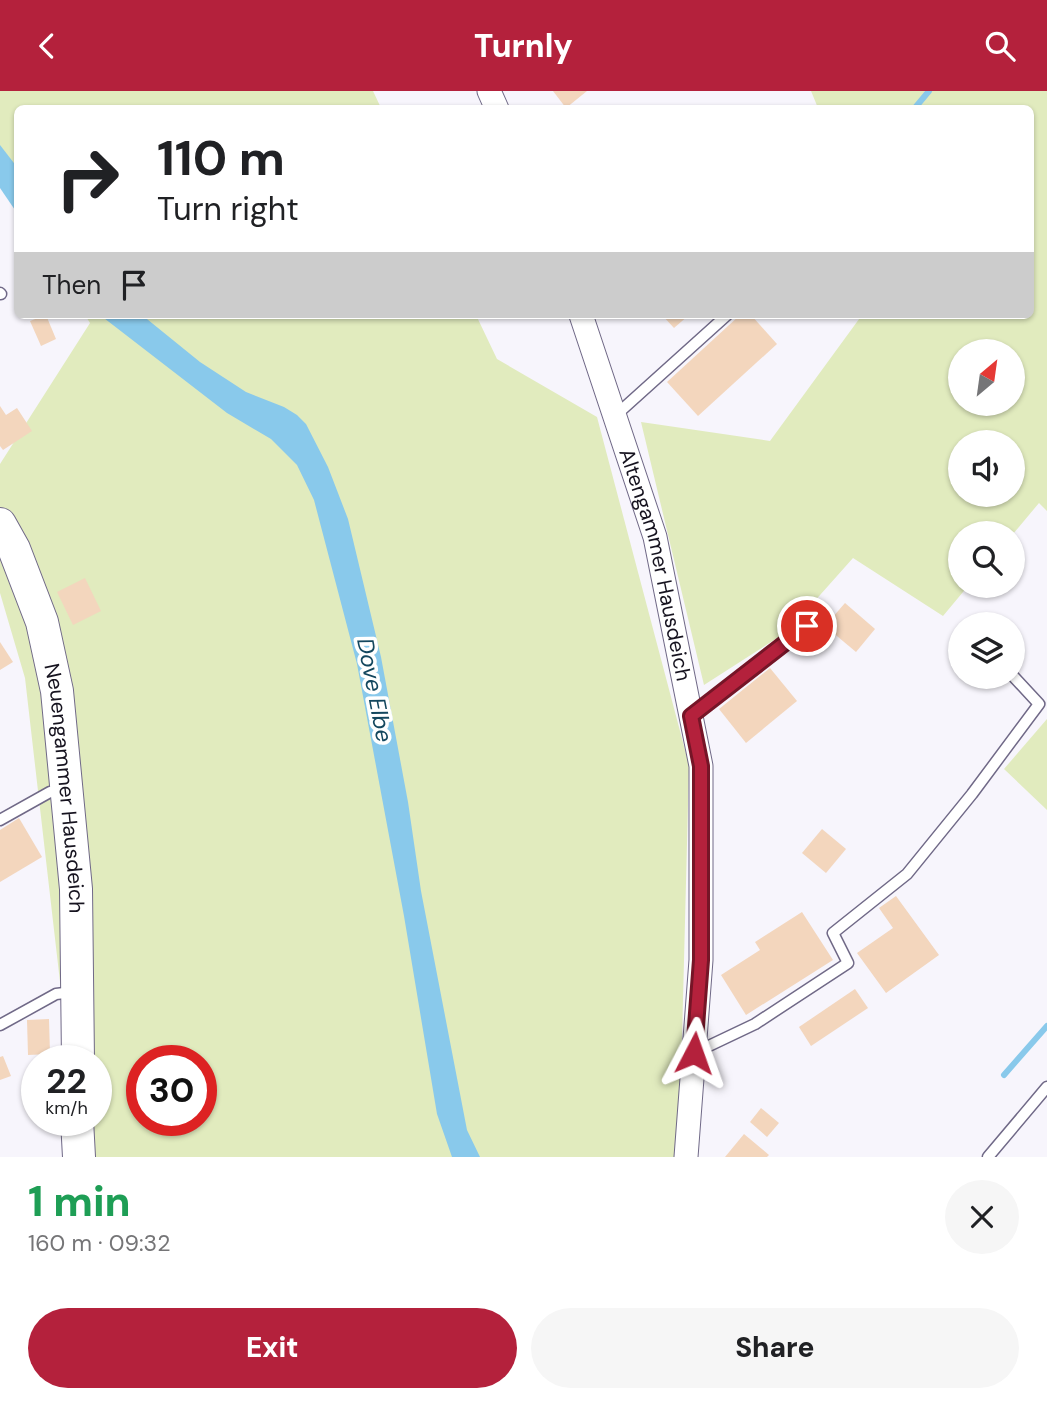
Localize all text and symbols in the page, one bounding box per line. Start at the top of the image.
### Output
text: Turnly [474,25,573,67]
icon: back [28,27,66,65]
icon: search [981,27,1019,65]
text: 110 m [157,126,285,190]
icon: right [42,133,133,224]
text: Turn right [157,188,299,230]
icon: arrive [115,266,153,304]
text: Then [42,268,101,302]
north arrow [948,339,1026,417]
map controls [948,339,1025,689]
button: sound [948,430,1025,507]
street label: Altengammer Hausdeich [612,445,698,683]
button: search [948,521,1025,598]
pin [777,596,837,656]
icon: arrive [788,607,826,645]
button: layers [948,612,1025,689]
water label: Dove Elbe [350,635,400,745]
street label: Neuengammer Hausdeich [37,661,90,913]
position arrow [657,1016,731,1090]
speed limit sign: 30 [126,1045,217,1136]
text: 22 [46,1058,87,1104]
text: km/h [45,1096,88,1120]
text: 1 min [28,1174,131,1229]
button: close [945,1180,1019,1254]
text: 160 m · 09:32 [28,1228,170,1258]
button: Exit [28,1308,517,1388]
button: Share [531,1308,1019,1388]

